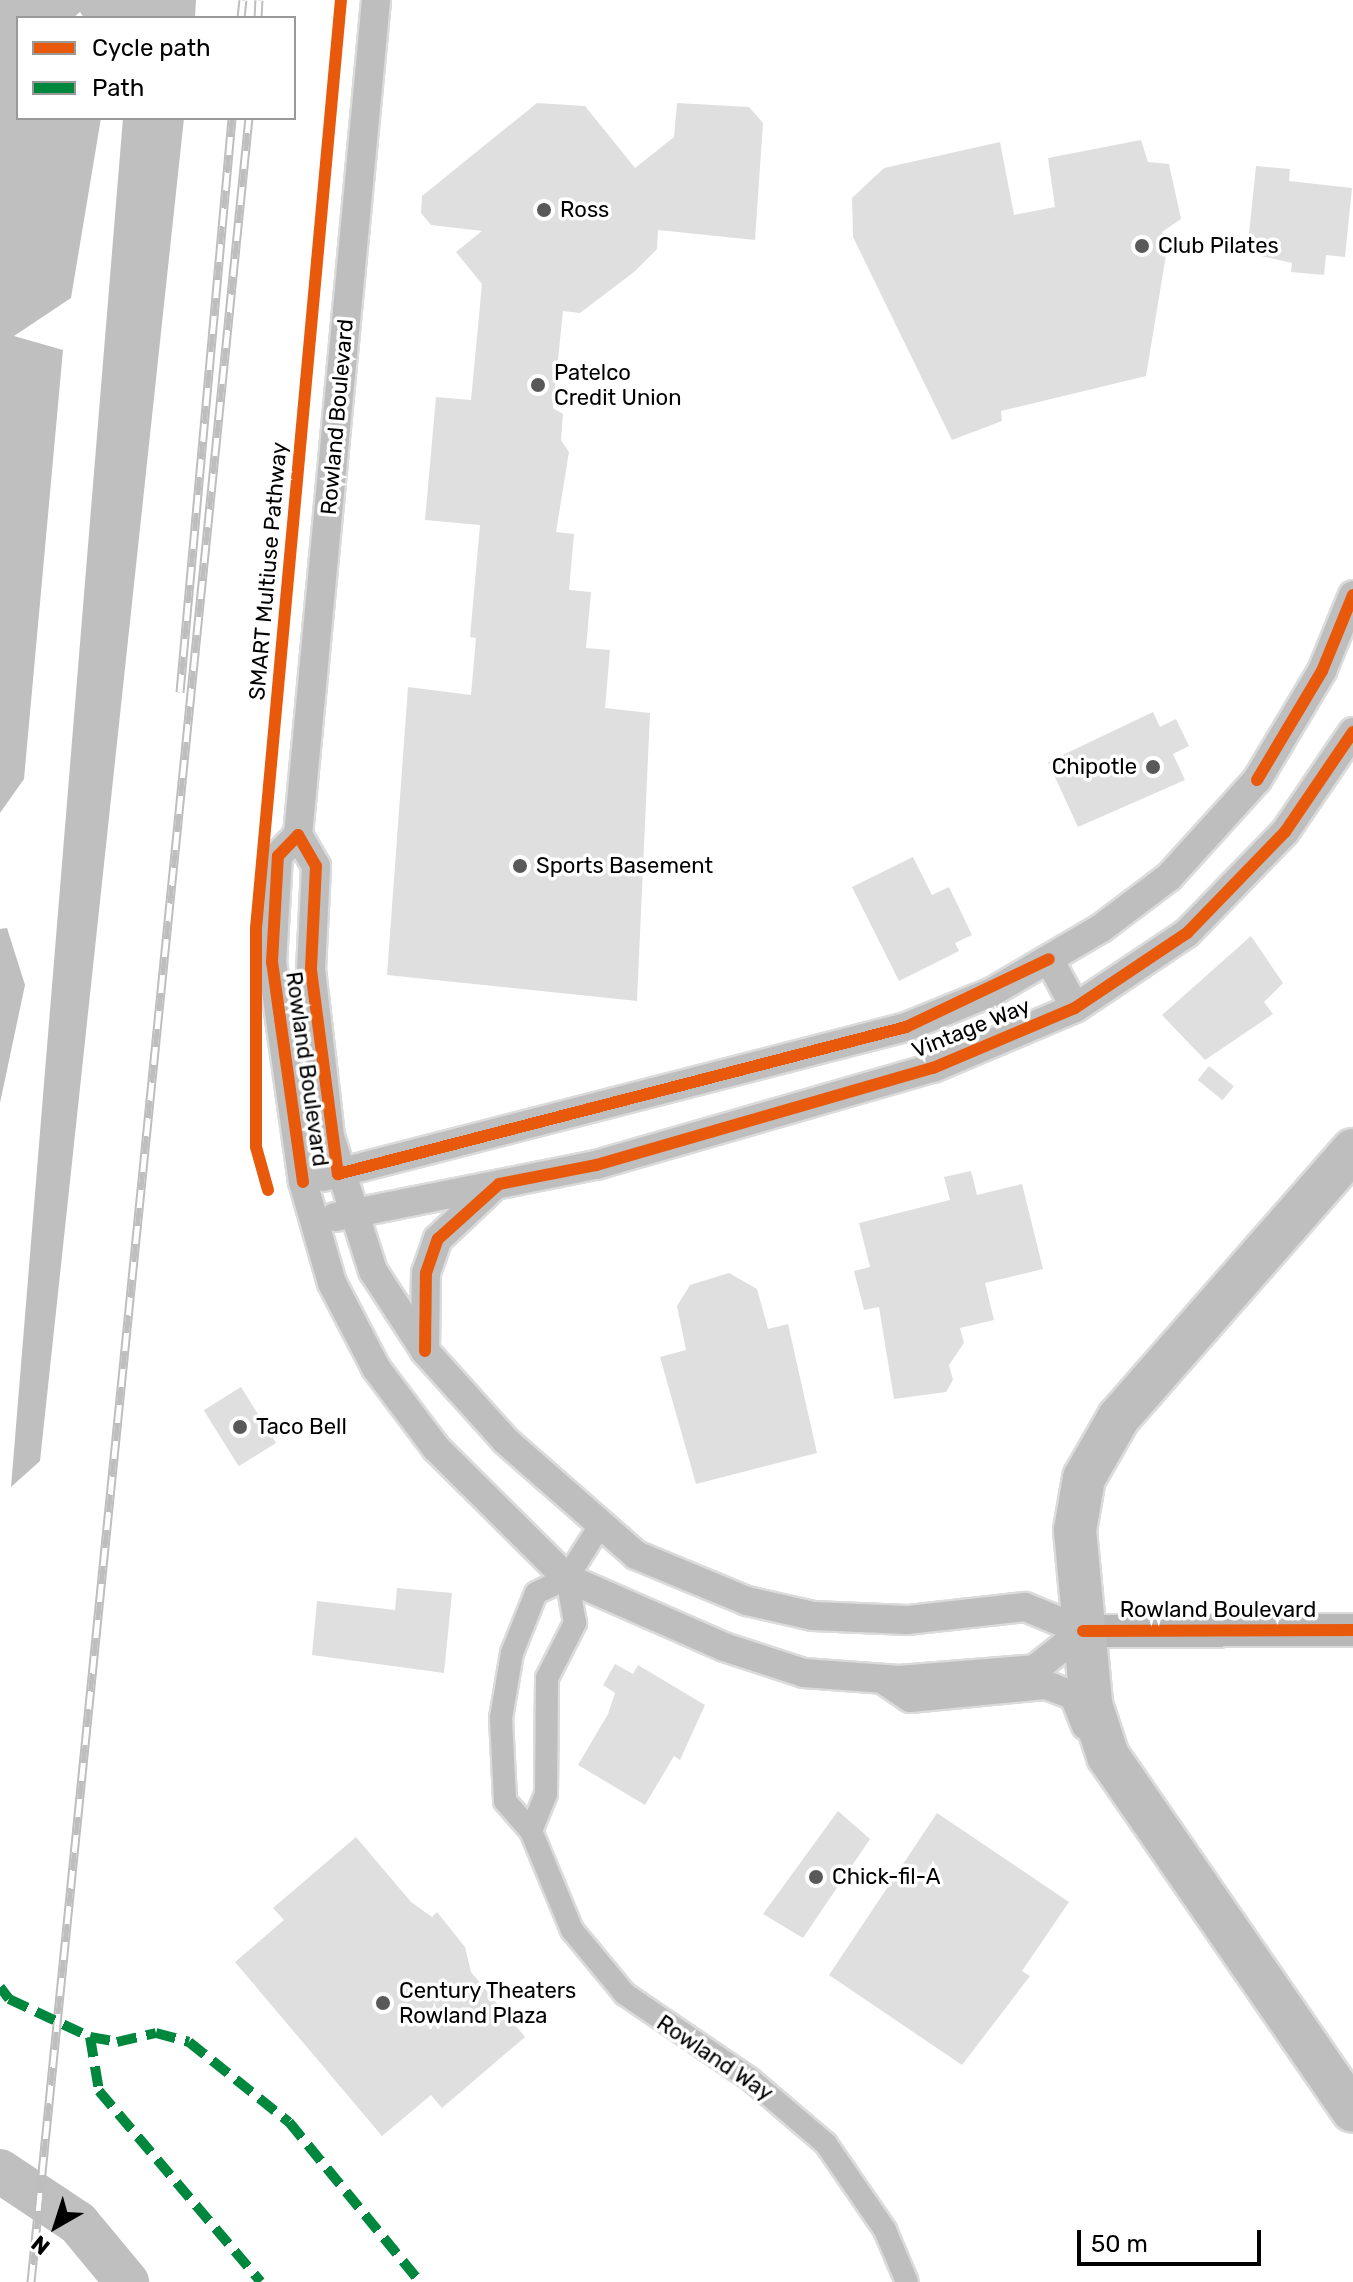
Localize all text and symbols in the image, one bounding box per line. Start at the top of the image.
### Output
legend [16,16,296,120]
text: Cycle path [92,34,211,62]
text: Path [92,74,144,102]
place label: Ross [560,197,609,223]
marker: Ross [535,201,553,219]
place label: Club Pilates [1158,233,1279,259]
marker: Club Pilates [1133,237,1151,255]
street label: Rowland Boulevard [315,318,359,516]
place label: Patelco Credit Union [554,359,682,410]
marker: Patelco Credit Union [529,376,547,394]
street label: SMART Multiuse Pathway [244,441,292,701]
place label: Chipotle [1052,754,1137,780]
marker: Chipotle [1144,758,1162,776]
place label: Sports Basement [536,853,713,879]
marker: Sports Basement [511,857,529,875]
street label: Rowland Boulevard [280,970,334,1168]
street label: Vintage Way [908,992,1034,1064]
place label: Taco Bell [256,1414,347,1440]
marker: Taco Bell [231,1418,249,1436]
street label: Rowland Boulevard [1120,1597,1316,1623]
place label: Chick-fil-A [832,1864,940,1890]
marker: Chick-fil-A [807,1868,825,1886]
place label: Century Theaters Rowland Plaza [399,1977,577,2028]
marker: Century Theaters Rowland Plaza [374,1994,392,2012]
street label: Rowland Way [652,2009,778,2107]
north arrow [16,2186,96,2266]
scale bar [1081,2214,1265,2264]
text: N [26,2230,55,2261]
text: 50 m [1091,2230,1148,2258]

